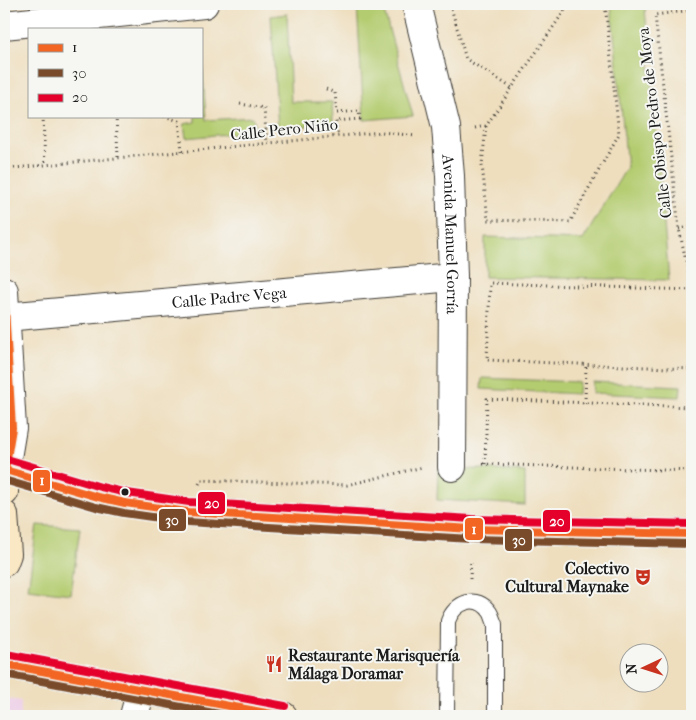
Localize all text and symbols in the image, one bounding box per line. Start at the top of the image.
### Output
street label: Calle Obispo Pedro de Moya [633,26,676,219]
legend [28,28,202,118]
text: 1 [72,38,77,56]
text: 30 [72,64,86,82]
text: 20 [72,88,88,106]
street label: Calle Pero Niño [229,114,339,145]
street label: Avenida Manuel Gorría [438,153,462,315]
street label: Calle Padre Vega [171,283,288,312]
line badge: 1 [32,469,51,493]
text: 1 [40,472,45,489]
unlabelled marker [120,487,130,497]
line badge: 20 [197,491,226,515]
text: 20 [205,495,220,512]
line badge: 30 [158,508,187,532]
line badge: 20 [542,509,571,533]
text: 30 [165,512,179,529]
text: 20 [550,513,565,530]
line badge: 1 [464,517,484,541]
text: 1 [472,521,477,538]
line badge: 30 [504,528,533,552]
text: 30 [512,532,526,549]
place label: Colectivo Cultural Maynake [505,559,629,597]
theatre icon: Colectivo Cultural Maynake [633,567,653,587]
north arrow [618,642,668,692]
place label: Restaurante Marisquería Málaga Doramar [287,646,460,684]
restaurant icon: Restaurante Marisquería Málaga Doramar [264,654,284,674]
text: N [623,663,640,675]

